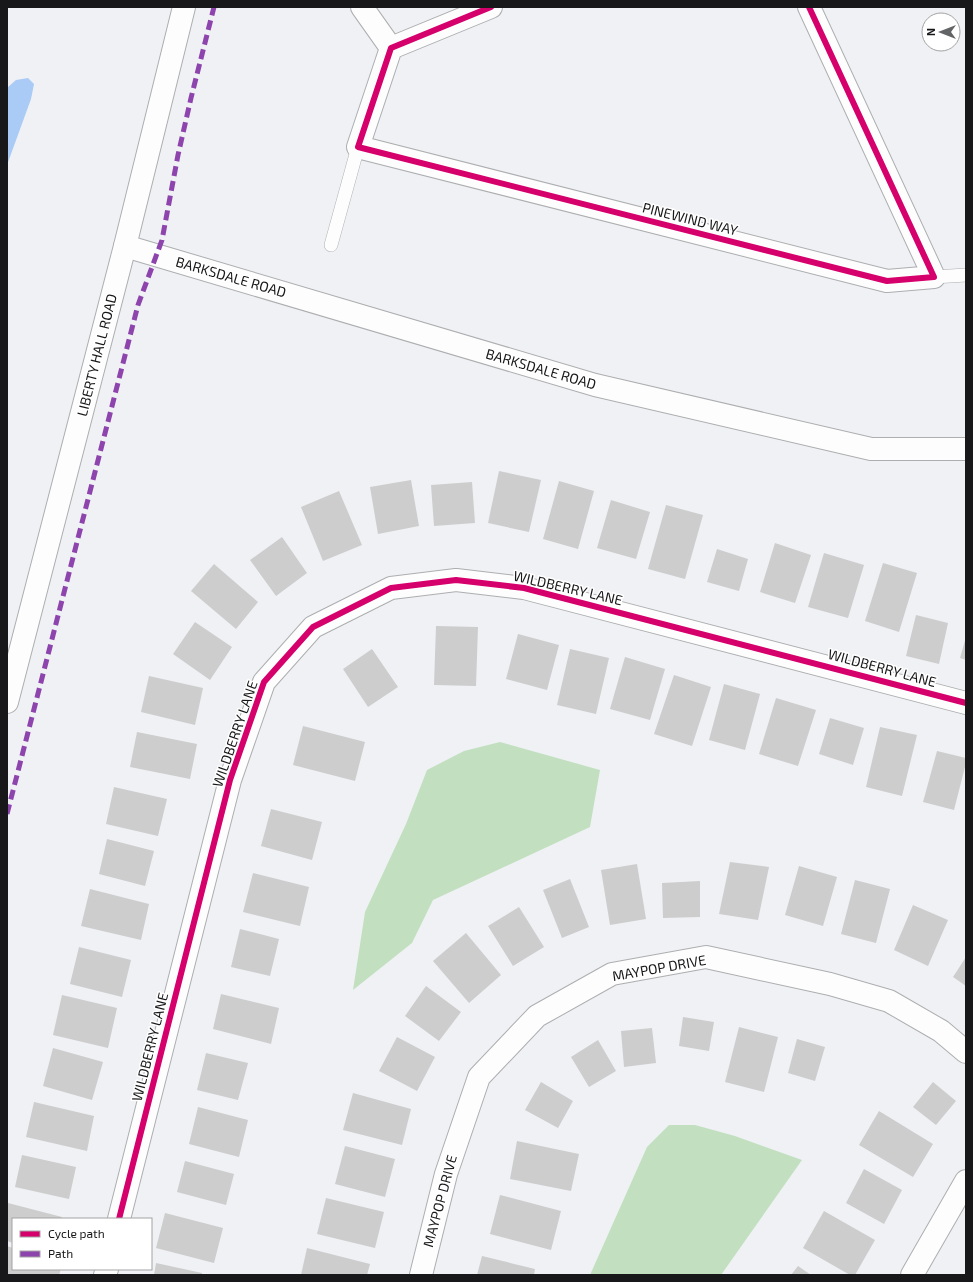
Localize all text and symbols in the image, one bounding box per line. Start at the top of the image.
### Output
north arrow [921,12,961,52]
text: N [924,28,937,36]
street label: PINEWIND WAY [641,198,740,239]
street label: BARKSDALE ROAD [174,253,288,300]
street label: LIBERTY HALL ROAD [73,292,120,418]
street label: BARKSDALE ROAD [484,345,598,392]
street label: WILDBERRY LANE [512,567,624,608]
street label: WILDBERRY LANE [826,645,938,690]
street label: WILDBERRY LANE [208,678,261,789]
street label: MAYPOP DRIVE [611,951,707,984]
street label: WILDBERRY LANE [128,991,171,1103]
street label: MAYPOP DRIVE [419,1153,460,1249]
legend [12,1218,152,1270]
text: Cycle path [48,1226,105,1240]
text: Path [48,1246,73,1260]

